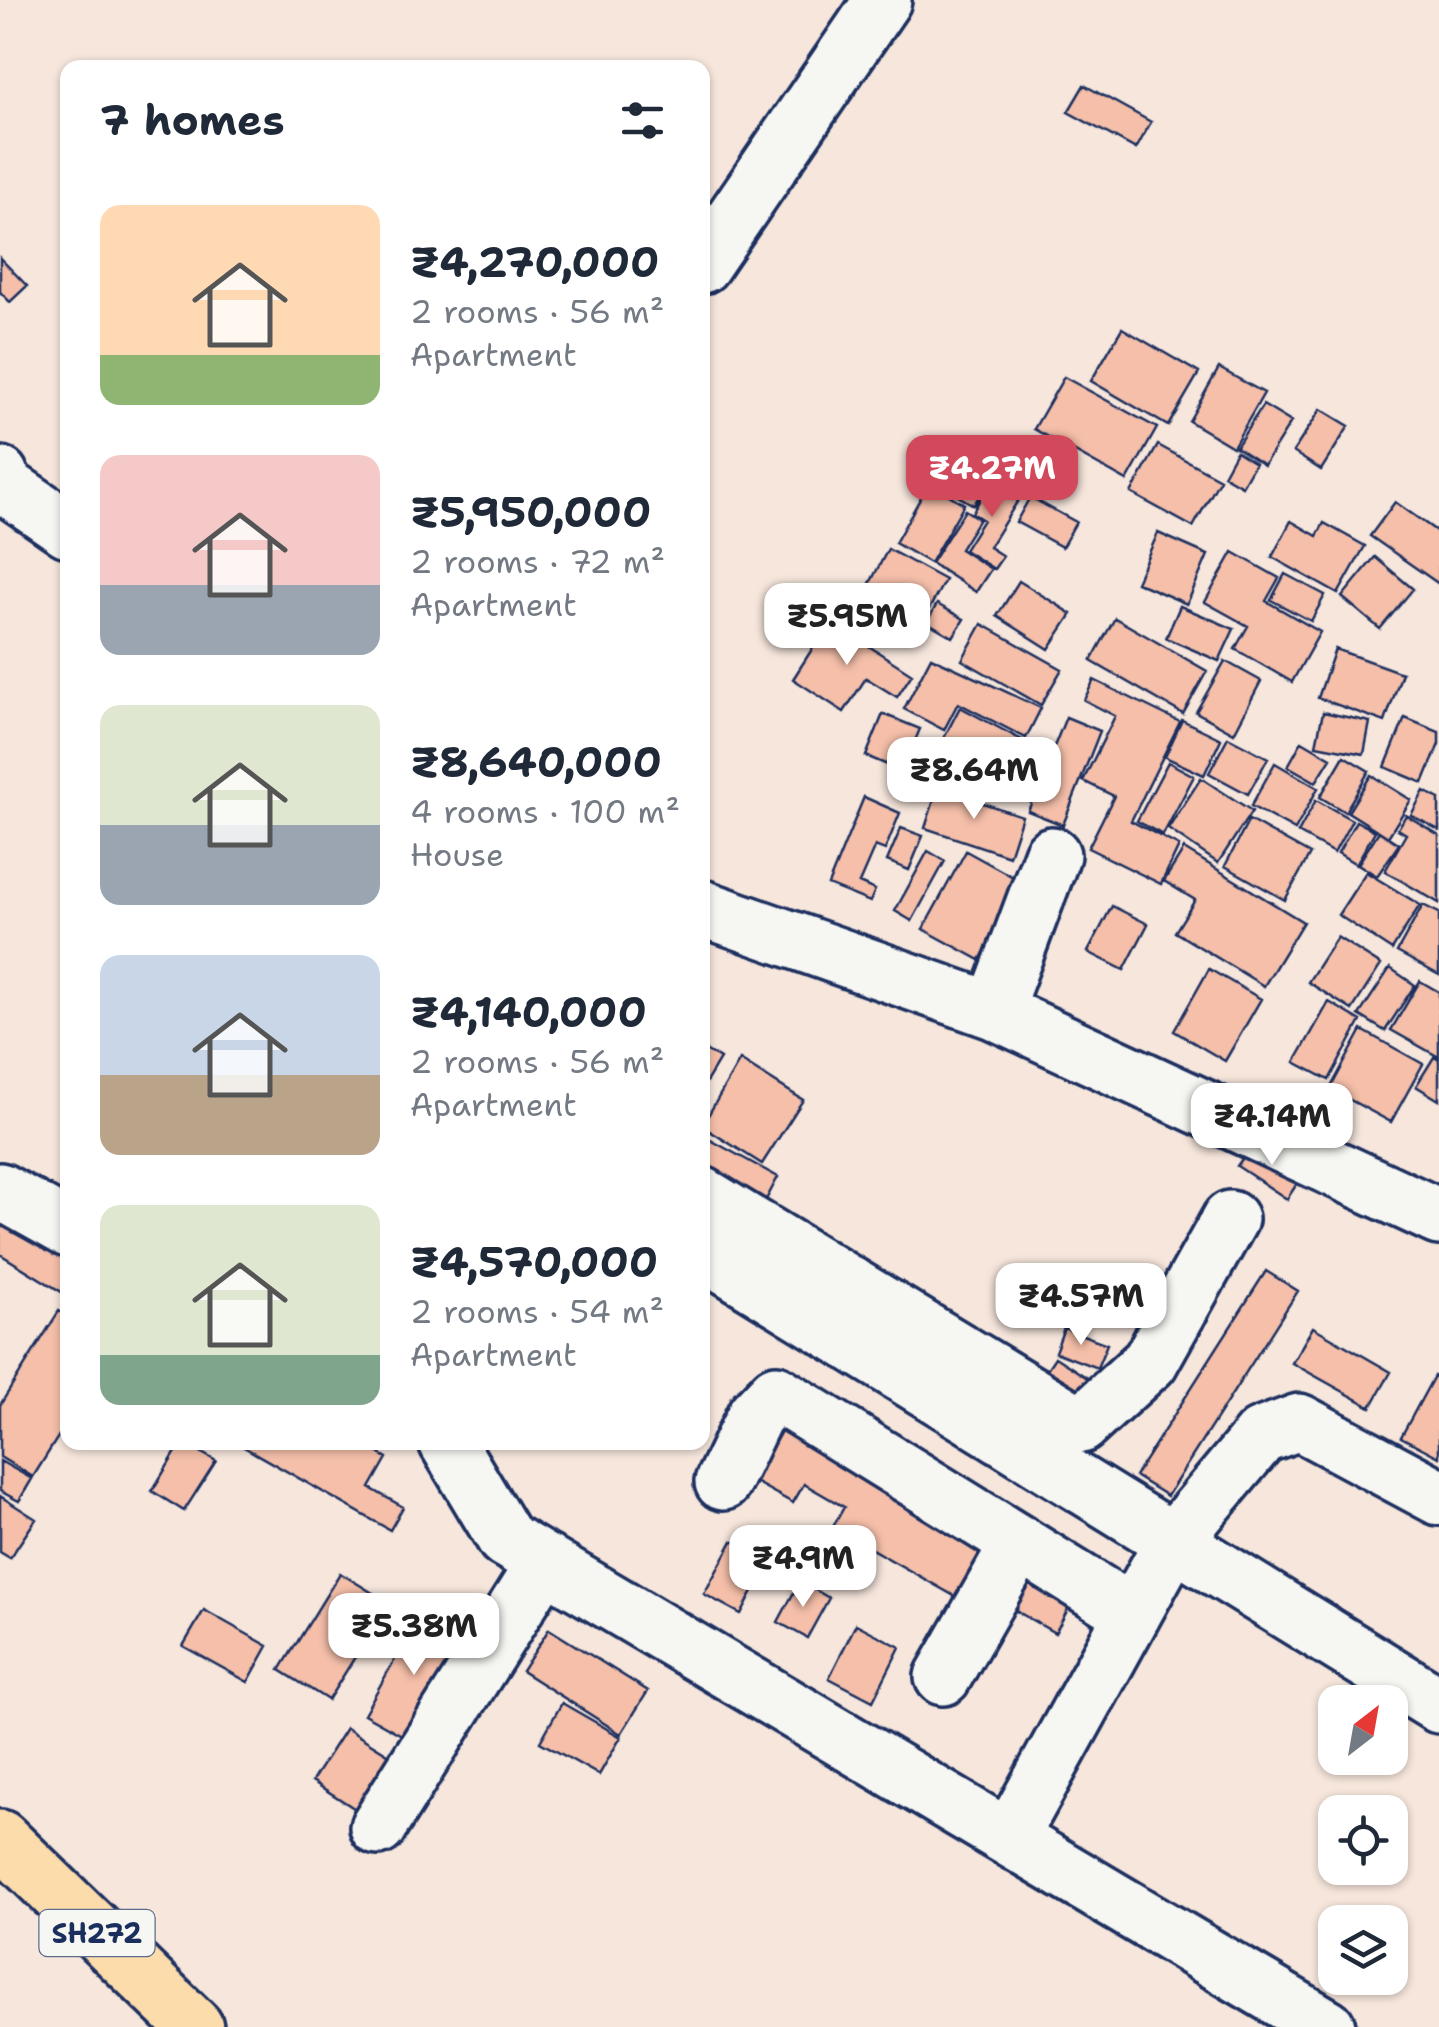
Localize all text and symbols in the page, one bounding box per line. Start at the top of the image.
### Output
text: 7 homes [100,92,285,148]
icon: filters [615,93,670,148]
text: ₹4,270,000 [410,234,659,290]
icon: home [180,245,300,365]
text: 2 rooms · 56 m² [410,290,664,333]
text: Apartment [410,333,577,376]
pin: ₹4.27M [911,435,1073,520]
text: ₹4.27M [928,446,1056,489]
text: ₹5,950,000 [410,484,651,540]
icon: home [180,495,300,615]
text: 2 rooms · 72 m² [410,540,665,583]
text: Apartment [410,583,577,626]
pin: ₹5.95M [766,583,928,668]
text: ₹5.95M [786,594,908,637]
text: ₹8,640,000 [410,734,662,790]
pin: ₹8.64M [893,737,1055,822]
icon: home [180,745,300,865]
text: ₹8.64M [909,748,1039,791]
text: 4 rooms · 100 m² [410,790,680,833]
text: House [410,833,504,876]
text: ₹4,140,000 [410,984,647,1040]
icon: home [180,995,300,1115]
text: 2 rooms · 56 m² [410,1040,664,1083]
text: Apartment [410,1083,577,1126]
pin: ₹4.14M [1191,1083,1353,1168]
text: ₹4.14M [1213,1094,1331,1137]
text: ₹4,570,000 [410,1234,658,1290]
icon: home [180,1245,300,1365]
pin: ₹4.57M [1000,1263,1162,1348]
text: ₹4.57M [1018,1274,1144,1317]
text: 2 rooms · 54 m² [410,1290,664,1333]
text: Apartment [410,1333,577,1376]
pin: ₹4.9M [733,1525,873,1610]
text: ₹4.9M [751,1536,855,1579]
pin: ₹5.38M [333,1593,495,1678]
text: ₹5.38M [350,1604,478,1647]
north arrow [1318,1685,1408,1775]
map controls [1318,1685,1408,1995]
button: locate [1318,1795,1408,1885]
button: layers [1318,1905,1408,1995]
road number: SH272 [39,1910,154,1956]

